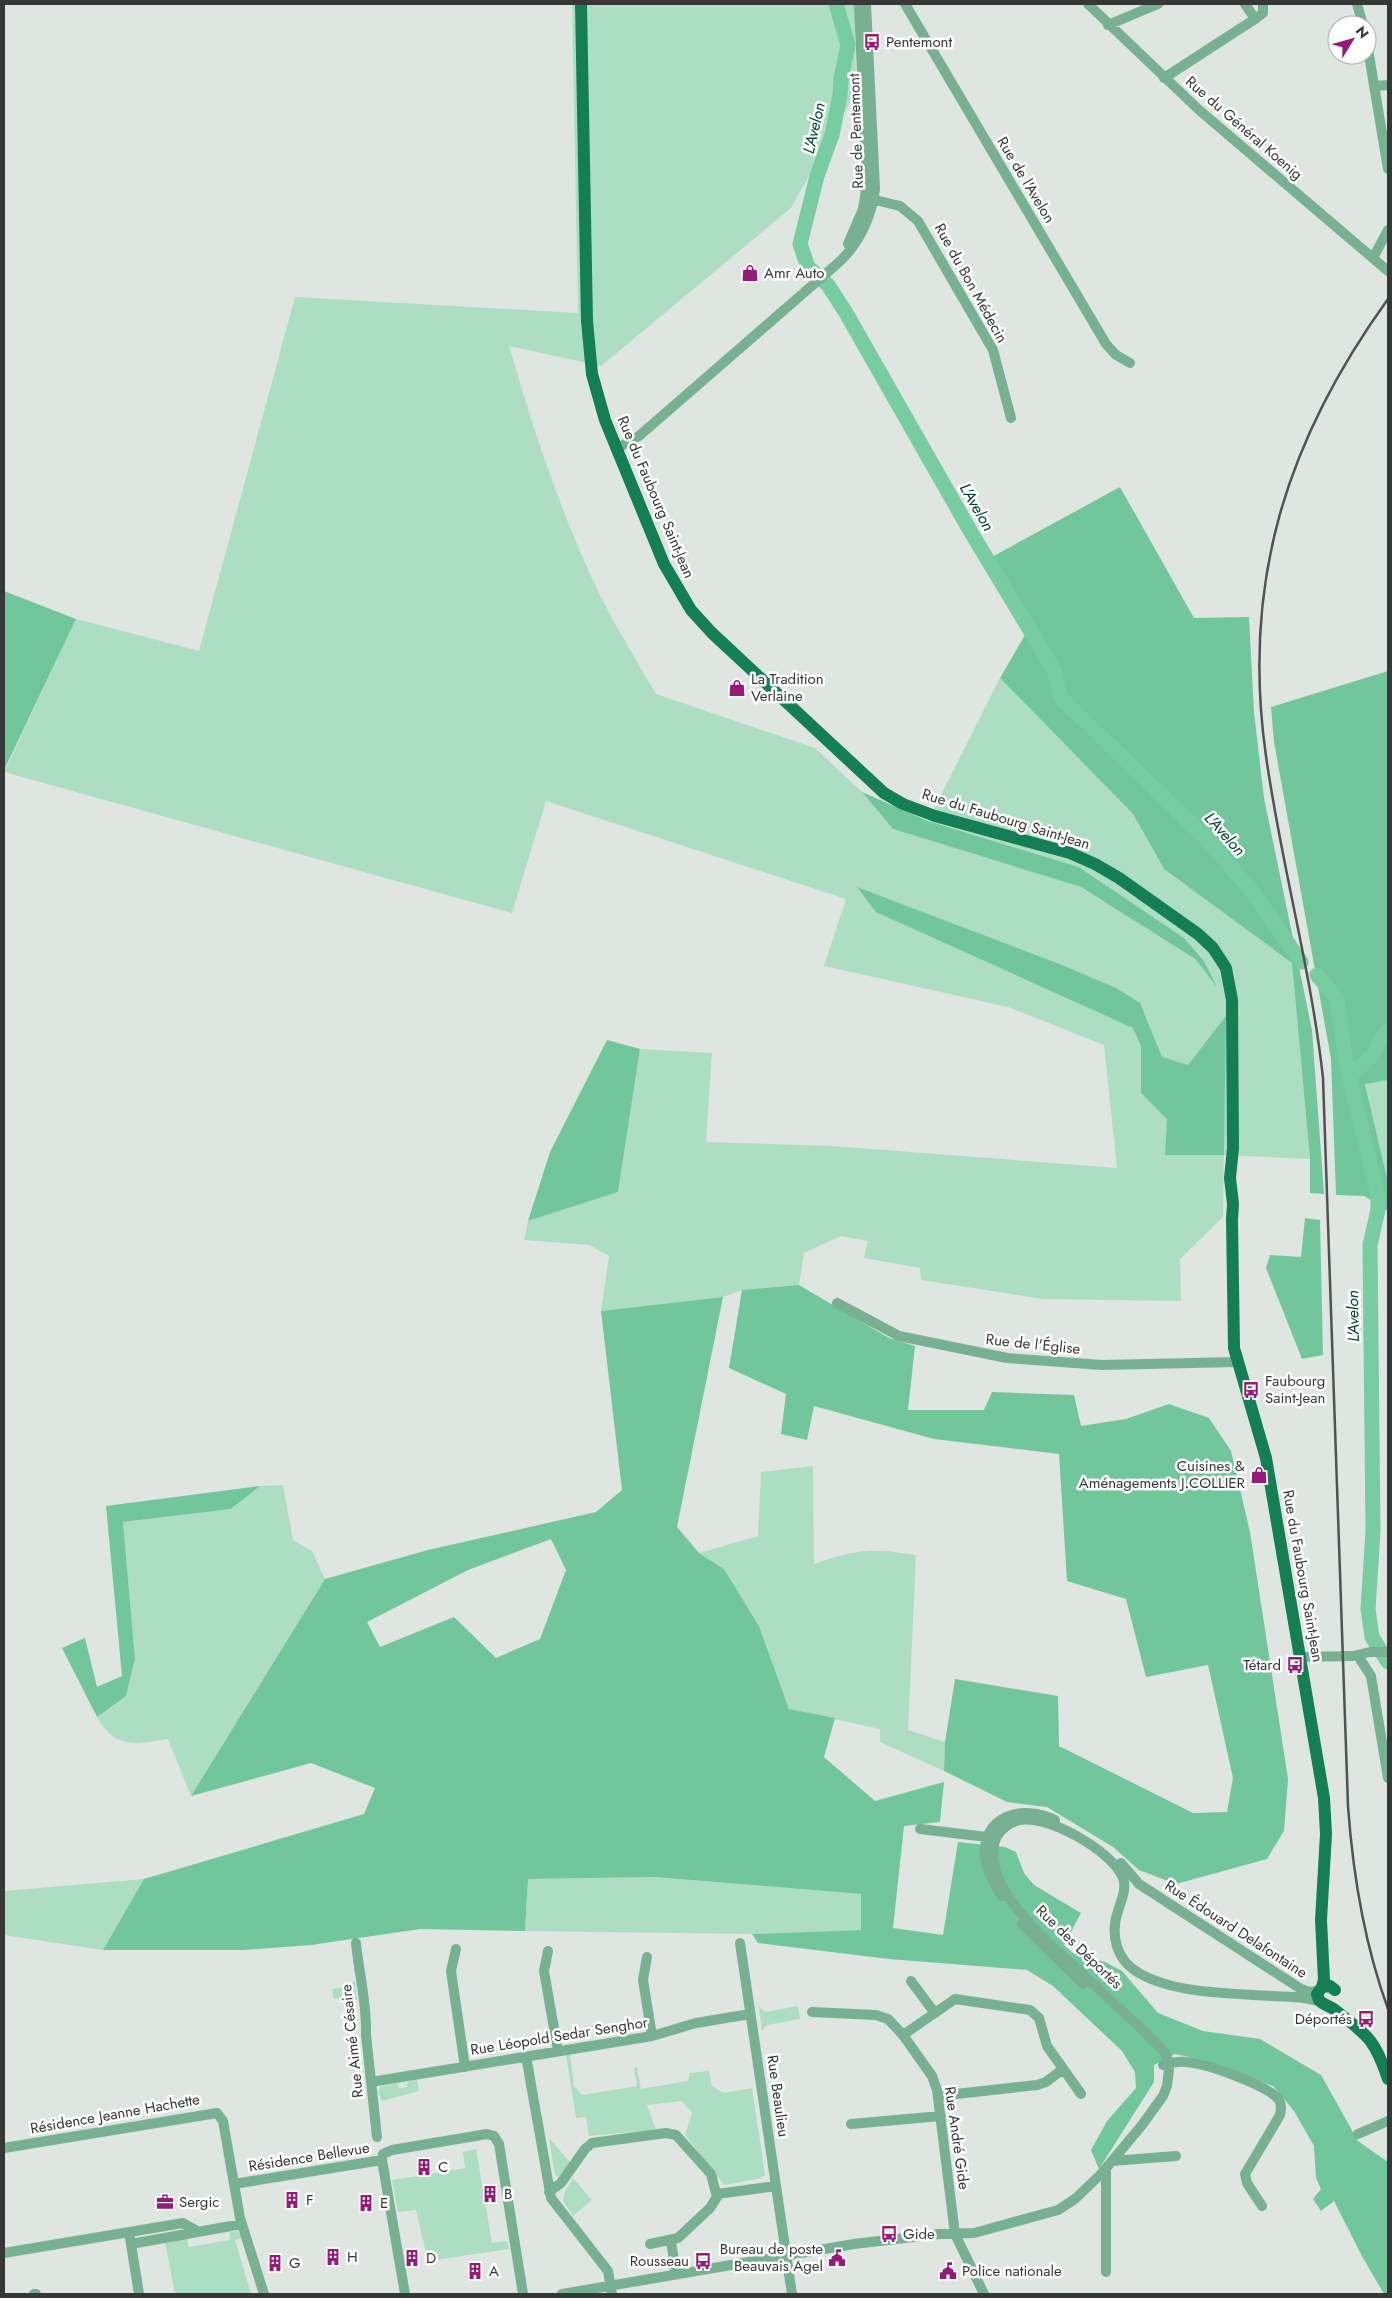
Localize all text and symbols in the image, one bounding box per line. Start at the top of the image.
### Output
north arrow [1327,15,1377,65]
text: N [1351,22,1374,43]
place label: Pentemont [886,31,952,53]
bus stop icon: Pentemont [862,32,882,52]
street label: Rue du Général Koenig [1181,71,1307,185]
street label: Rue de Pentemont [843,73,869,189]
water label: L'Avelon [797,100,831,156]
street label: Rue de l'Avelon [991,133,1061,227]
street label: Rue du Bon Médecin [929,219,1013,347]
place label: Amr Auto [764,262,825,284]
shop icon: Amr Auto [740,263,760,283]
street label: Rue du Faubourg Saint-Jean [612,412,700,582]
water label: L'Avelon [954,479,1000,535]
place label: La Tradition Verlaine [751,668,824,707]
shop icon: La Tradition Verlaine [727,678,747,698]
street label: Rue du Faubourg Saint-Jean [919,783,1093,855]
water label: L'Avelon [1199,807,1251,861]
water label: L'Avelon [1341,1290,1365,1342]
street label: Rue de l'Église [985,1328,1082,1360]
place label: Faubourg Saint-Jean [1265,1370,1325,1409]
bus stop icon: Faubourg Saint-Jean [1241,1380,1261,1400]
place label: Cuisines & Aménagements J.COLLIER [1079,1455,1246,1494]
shop icon: Cuisines & Aménagements J.COLLIER [1249,1465,1269,1485]
street label: Rue du Faubourg Saint-Jean [1277,1488,1329,1664]
place label: Tétard [1243,1654,1281,1676]
bus stop icon: Tétard [1285,1655,1305,1675]
street label: Rue Édouard Delafontaine [1160,1875,1312,1984]
street label: Rue des Déportés [1031,1900,1127,1994]
street label: Rue Aimé Césaire [335,1983,369,2099]
place label: Déportés [1295,2008,1352,2030]
bus stop icon: Déportés [1356,2009,1376,2029]
street label: Rue Léopold Sedar Senghor [469,2011,650,2061]
street label: Rue Beaulieu [761,2054,795,2138]
street label: Rue André Gide [939,2085,975,2191]
street label: Résidence Jeanne Hachette [29,2088,202,2140]
street label: Résidence Bellevue [247,2137,371,2177]
place label: C [438,2156,448,2178]
building icon: C [414,2157,434,2177]
place label: B [504,2183,512,2205]
building icon: B [480,2184,500,2204]
place label: F [306,2189,314,2211]
building icon: F [282,2190,302,2210]
place label: Sergic [179,2191,220,2213]
office icon: Sergic [155,2192,175,2212]
place label: E [380,2192,388,2214]
building icon: E [356,2193,376,2213]
place label: Gide [903,2223,935,2245]
bus stop icon: Gide [879,2224,899,2244]
place label: Bureau de poste Beauvais Agel [720,2238,823,2277]
place label: H [347,2246,358,2268]
building icon: H [323,2247,343,2267]
place label: D [426,2247,436,2269]
building icon: D [402,2248,422,2268]
public building icon: Bureau de poste Beauvais Agel [827,2248,847,2268]
place label: Rousseau [630,2250,689,2272]
bus stop icon: Rousseau [693,2251,713,2271]
place label: G [289,2252,301,2274]
building icon: G [265,2253,285,2273]
place label: A [489,2260,499,2282]
place label: Police nationale [962,2260,1062,2282]
building icon: A [465,2261,485,2281]
public building icon: Police nationale [938,2261,958,2281]

